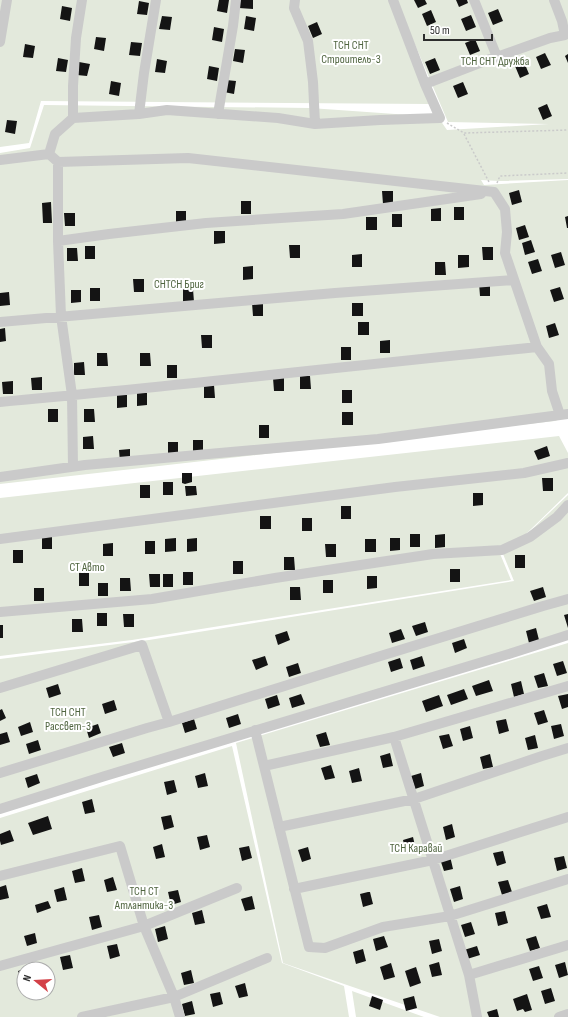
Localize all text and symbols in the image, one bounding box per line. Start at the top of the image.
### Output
scale bar [424,16,492,42]
text: 50 m [430,23,450,38]
park label: ТСН СНТ Строитель-3 [321,38,381,67]
park label: ТСН СНТ Дружба [461,54,530,69]
park label: СНТСН Бриг [154,277,204,292]
park label: СТ Авто [69,560,105,575]
park label: ТСН СНТ Рассвет-3 [45,705,91,734]
park label: ТСН Каравай [390,841,442,856]
park label: ТСН СТ Атлантика-3 [114,884,173,913]
north arrow [16,961,56,1001]
text: N [20,973,34,983]

